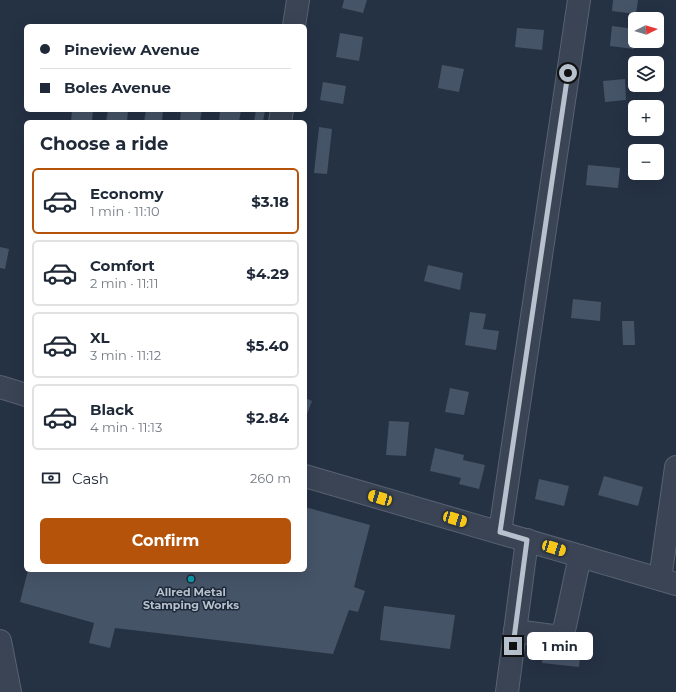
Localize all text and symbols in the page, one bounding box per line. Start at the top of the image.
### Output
north arrow [628,12,664,48]
map controls [628,12,664,180]
text: Pineview Avenue [64,40,200,59]
button: layers [628,56,664,92]
route start [559,64,577,82]
text: Boles Avenue [64,78,171,97]
button: + [628,100,664,136]
text: Choose a ride [40,133,168,155]
button: − [628,144,664,180]
icon: car [42,183,78,219]
text: Economy [90,184,163,203]
text: $3.18 [251,192,289,211]
text: 1 min · 11:10 [90,203,160,219]
icon: car [42,255,78,291]
text: Comfort [90,256,155,275]
text: $4.29 [246,264,289,283]
text: 2 min · 11:11 [90,275,158,291]
icon: car [42,327,78,363]
text: XL [90,328,109,347]
text: $5.40 [246,336,289,355]
text: 3 min · 11:12 [90,347,161,363]
icon: car [42,399,78,435]
text: Black [90,400,134,419]
text: $2.84 [246,408,289,427]
text: 4 min · 11:13 [90,419,162,435]
icon: cash [40,467,62,489]
text: Cash [72,469,109,488]
text: 260 m [250,470,291,486]
car [367,489,393,507]
car [442,510,468,528]
button: Confirm [40,518,291,564]
car [541,539,567,557]
marker: Allred Metal Stamping Works [186,574,196,584]
place label: Allred Metal Stamping Works [143,585,239,612]
callout: 1 min [527,632,593,660]
route end [504,637,522,655]
text: 1 min [542,638,578,654]

